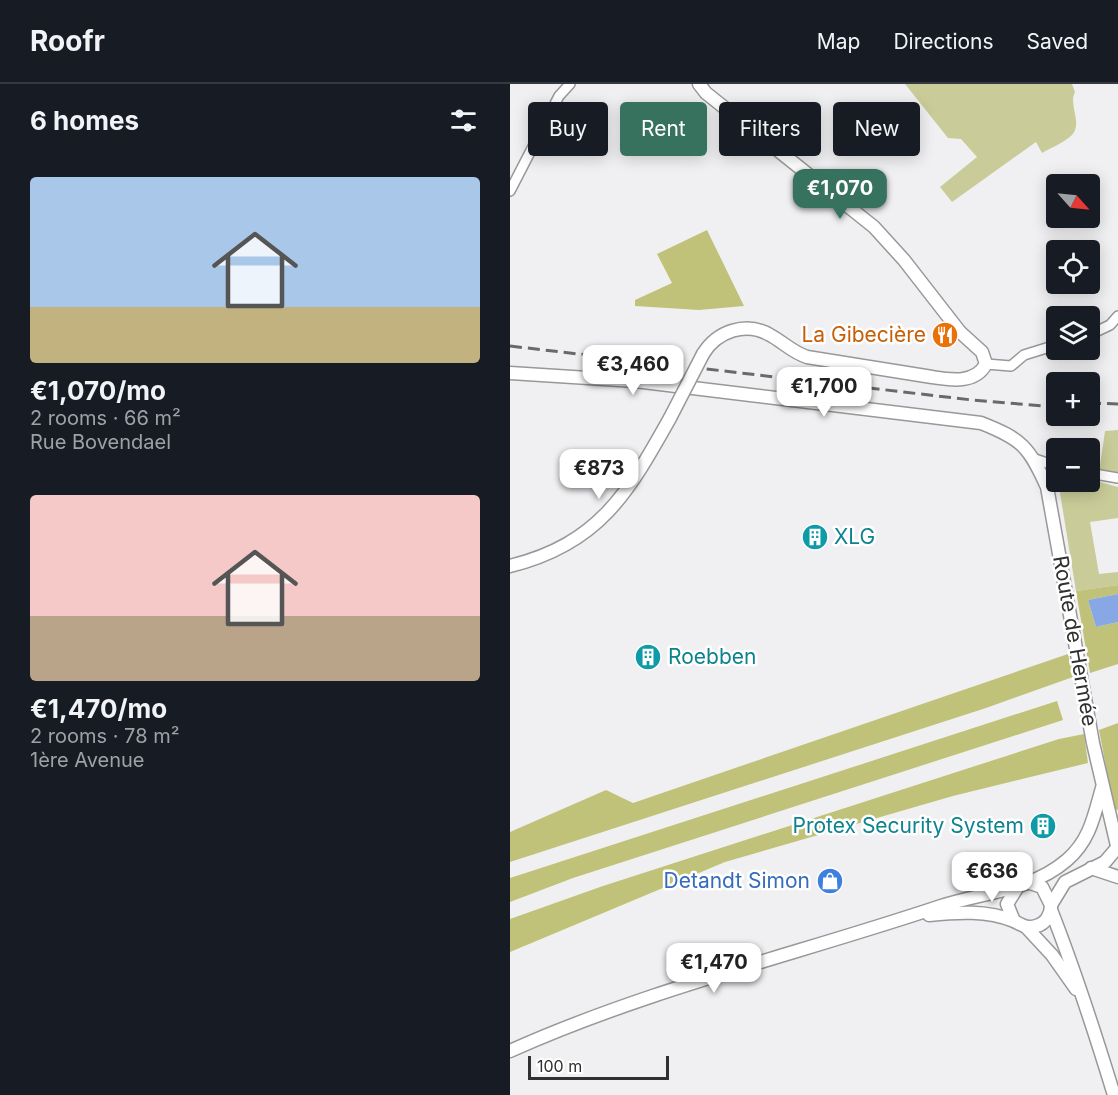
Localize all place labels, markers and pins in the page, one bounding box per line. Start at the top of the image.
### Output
pin: €1,070 [791,169,889,220]
restaurant icon: La Gibecière [930,320,960,350]
place label: La Gibecière [801,322,926,347]
pin: €3,460 [584,345,682,396]
pin: €1,700 [775,367,873,418]
pin: €873 [563,449,635,500]
building icon: XLG [800,522,830,552]
place label: XLG [834,524,875,549]
building icon: Roebben [633,642,663,672]
place label: Roebben [668,644,756,669]
building icon: Protex Security System [1028,811,1058,841]
place label: Protex Security System [793,813,1024,838]
pin: €636 [956,852,1028,903]
shop icon: Detandt Simon [815,866,845,896]
place label: Detandt Simon [664,868,810,893]
pin: €1,470 [665,943,763,994]

